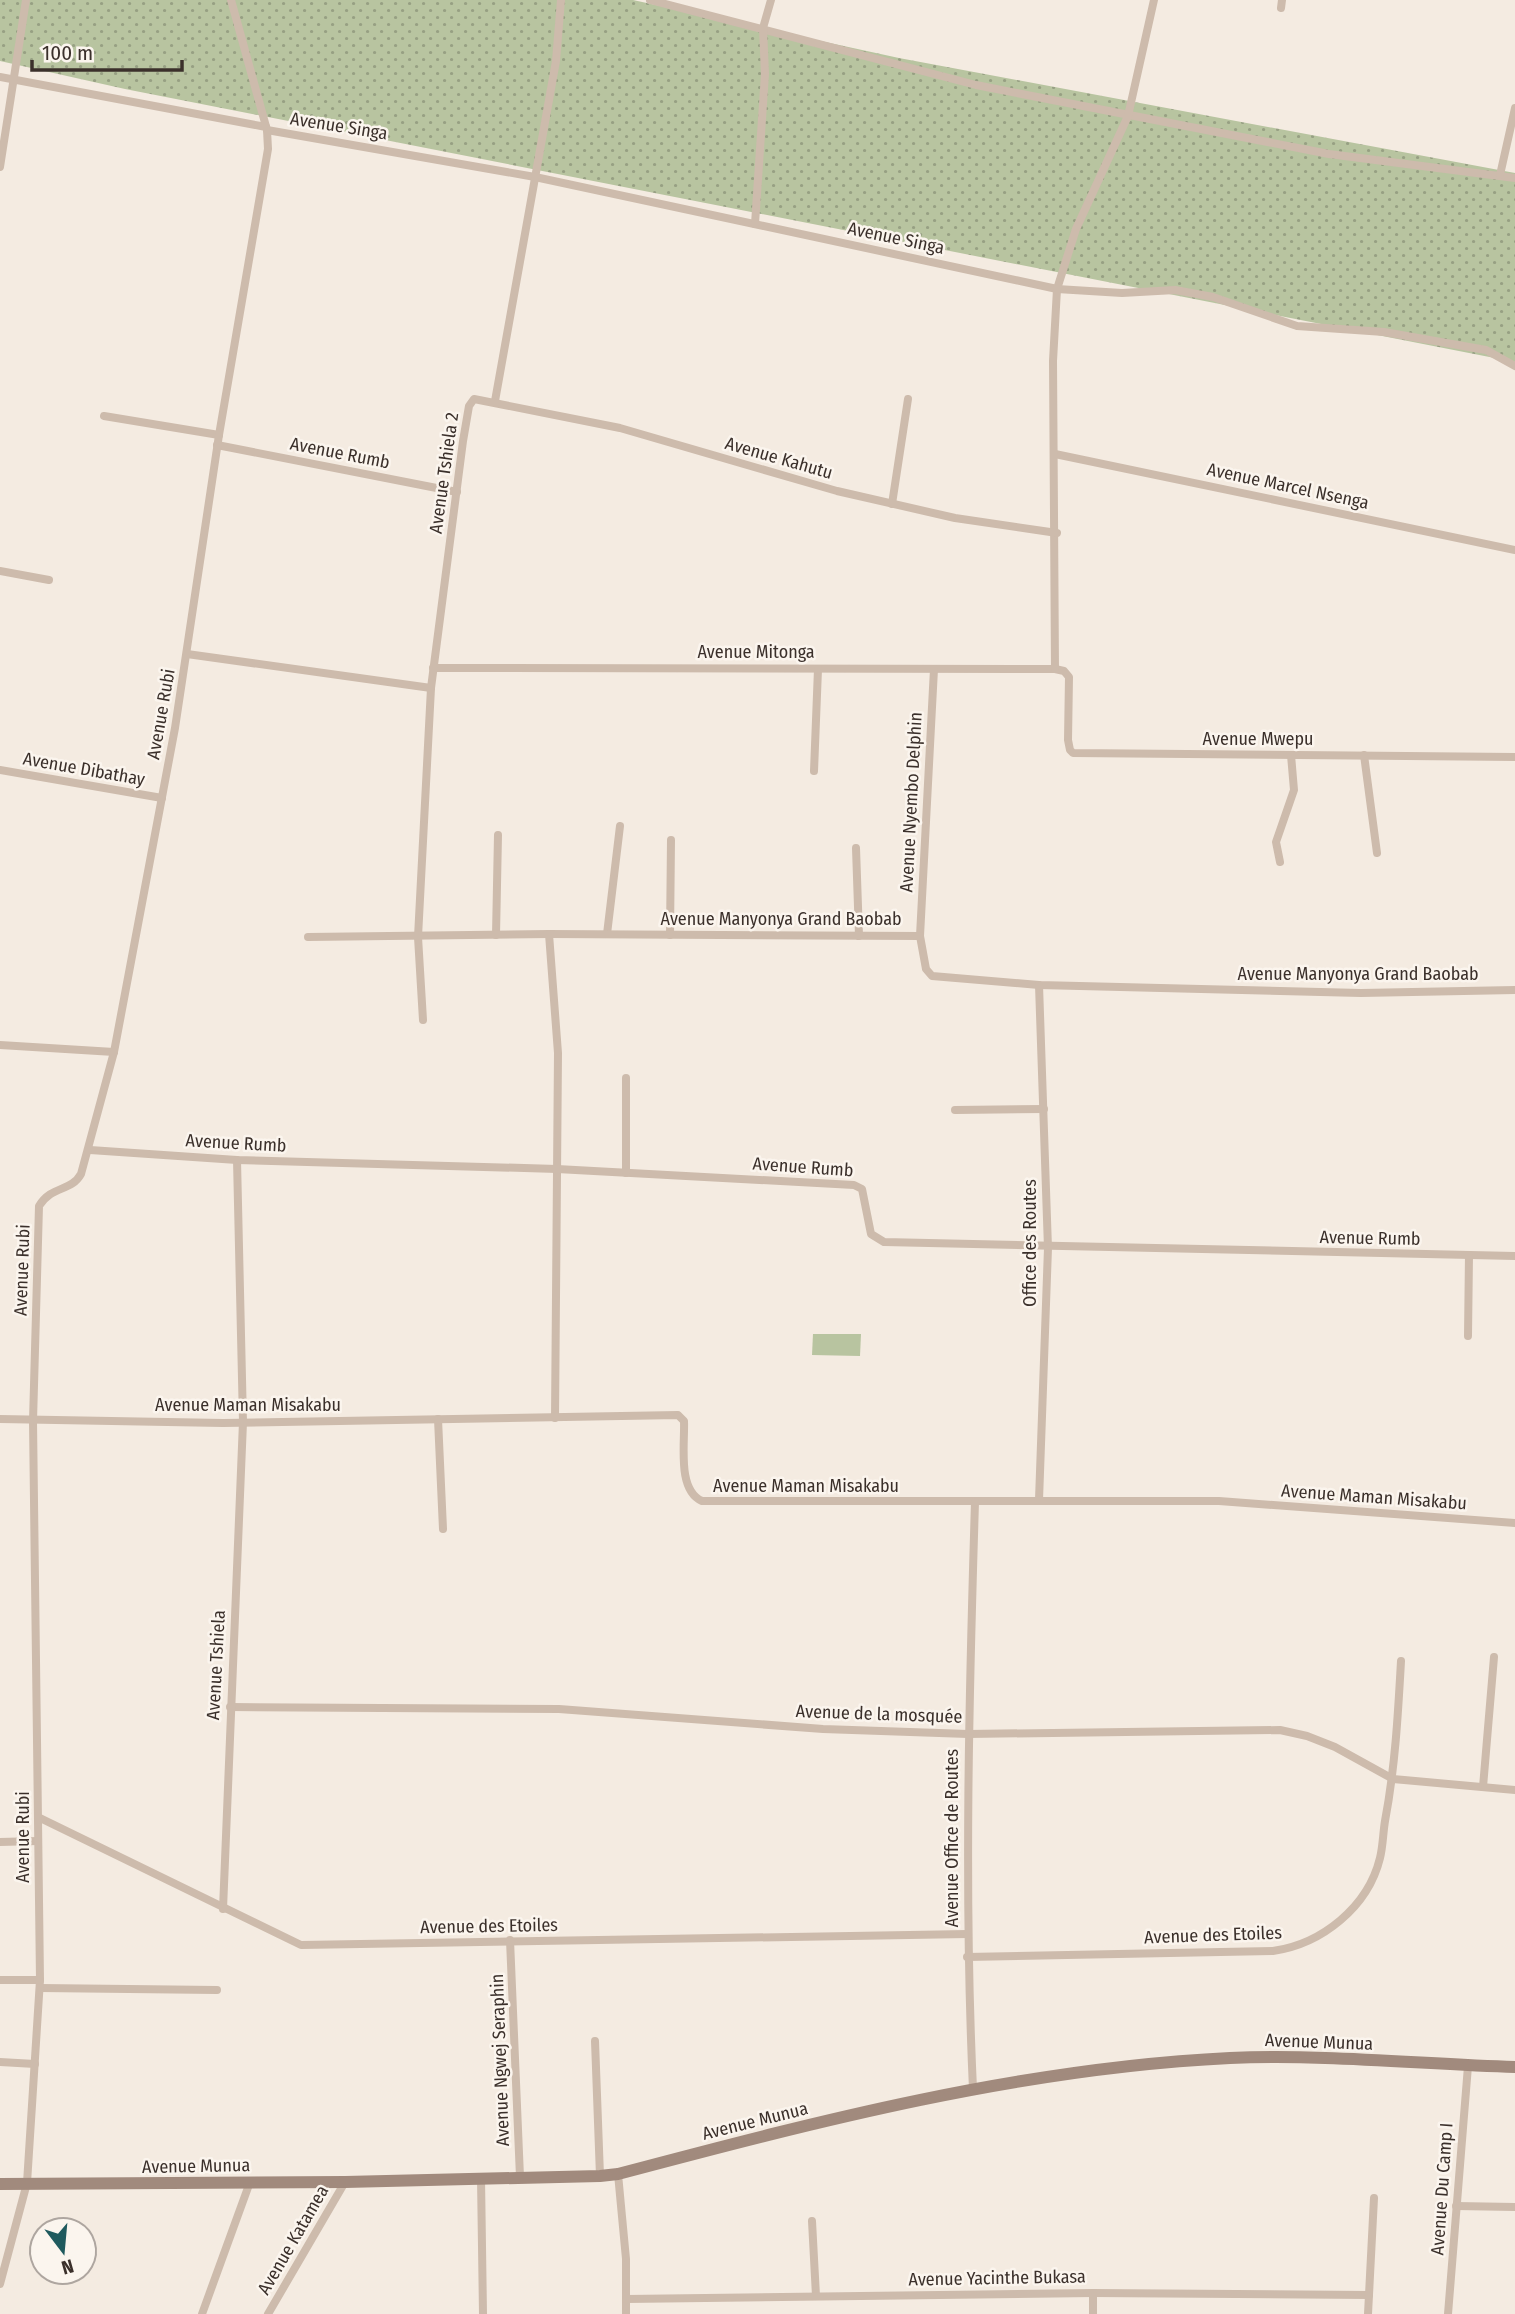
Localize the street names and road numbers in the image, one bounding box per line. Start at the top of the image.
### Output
street label: Avenue Singa [289,107,389,145]
street label: Avenue Singa [846,217,946,259]
street label: Avenue Tshiela 2 [425,411,463,535]
street label: Avenue Kahutu [723,432,835,484]
street label: Avenue Rumb [288,433,392,473]
street label: Avenue Marcel Nsenga [1205,458,1371,514]
street label: Avenue Mitonga [697,641,815,663]
street label: Avenue Rubi [142,667,180,761]
street label: Avenue Nyembo Delphin [895,711,927,893]
street label: Avenue Mwepu [1203,728,1313,750]
street label: Avenue Dibathay [21,747,147,791]
street label: Avenue Manyonya Grand Baobab [660,908,902,930]
street label: Avenue Manyonya Grand Baobab [1237,963,1479,985]
street label: Avenue Rumb [185,1129,287,1157]
street label: Avenue Rumb [752,1153,854,1181]
street label: Office des Routes [1019,1179,1041,1307]
street label: Avenue Rubi [9,1224,35,1316]
street label: Avenue Rumb [1319,1226,1421,1250]
street label: Avenue Maman Misakabu [155,1394,341,1416]
street label: Avenue Maman Misakabu [713,1475,899,1497]
street label: Avenue Maman Misakabu [1280,1480,1468,1514]
street label: Avenue Tshiela [202,1609,230,1720]
street label: Avenue de la mosquée [795,1700,963,1728]
street label: Avenue Office de Routes [941,1748,963,1927]
street label: Avenue Rubi [12,1791,34,1883]
street label: Avenue des Etoiles [420,1914,558,1938]
street label: Avenue des Etoiles [1144,1922,1283,1948]
street label: Avenue Ngwej Seraphin [486,1973,514,2147]
street label: Avenue Munua [1265,2029,1374,2055]
street label: Avenue Munua [700,2097,810,2145]
street label: Avenue Du Camp I [1426,2122,1458,2256]
street label: Avenue Munua [142,2154,250,2178]
street label: Avenue Katamea [253,2181,333,2299]
street label: Avenue Yacinthe Bukasa [908,2265,1086,2291]

